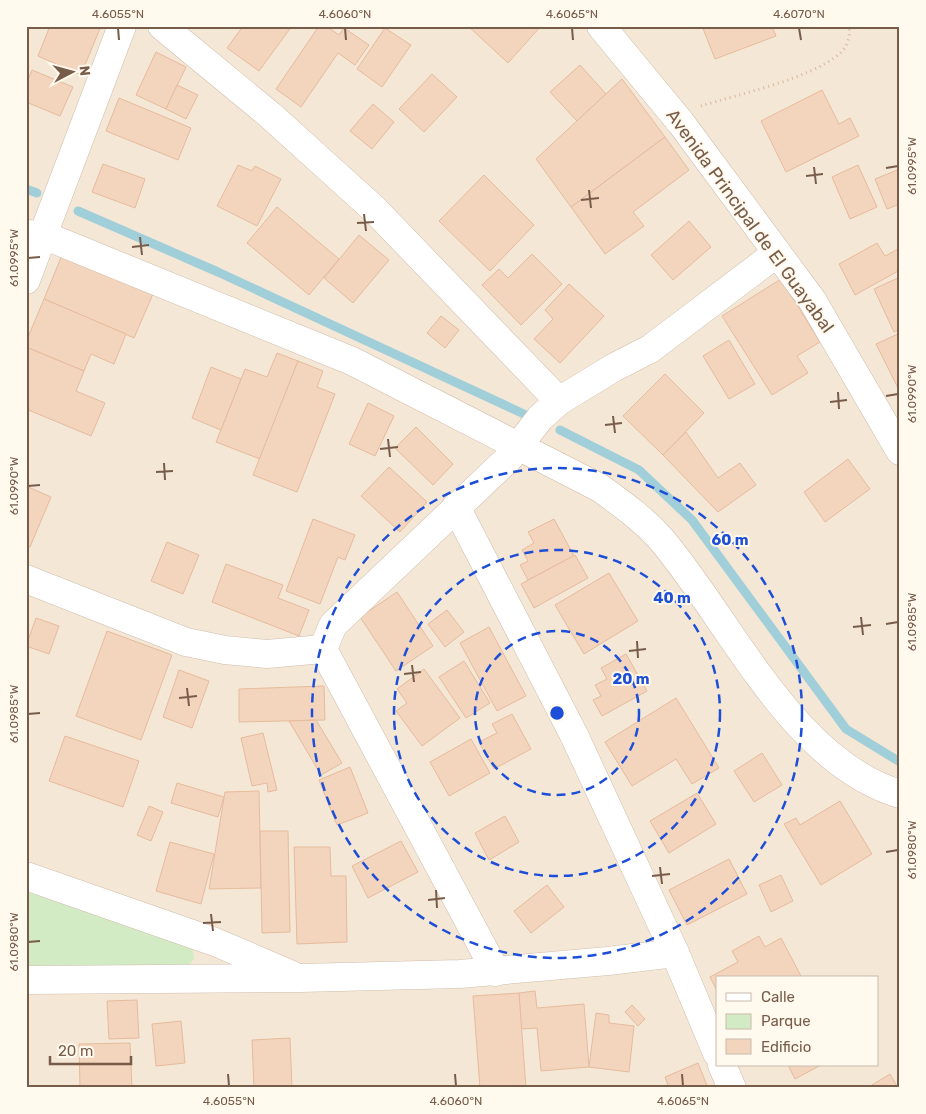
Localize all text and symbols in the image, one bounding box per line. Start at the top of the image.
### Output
text: 4.6055°N [92,7,144,21]
text: 4.6060°N [319,7,371,21]
text: 4.6065°N [546,7,598,21]
text: 4.6070°N [773,7,825,21]
north arrow [48,48,98,98]
text: N [75,65,93,77]
street label: Avenida Principal de El Guayabal [661,105,839,337]
text: 61.0995°W [905,137,919,195]
text: 61.0995°W [7,229,21,287]
text: 61.0990°W [905,364,919,423]
text: 61.0990°W [7,456,21,515]
text: 60 m [712,531,748,549]
text: 40 m [653,589,691,607]
text: 61.0985°W [905,592,919,651]
text: 20 m [613,670,649,688]
text: 61.0985°W [7,684,21,743]
centre of rings [548,704,566,722]
text: 61.0980°W [905,820,919,880]
text: 61.0980°W [7,912,21,972]
legend [716,976,878,1066]
text: Calle [761,988,795,1006]
text: Parque [761,1012,811,1030]
scale bar [50,1034,131,1066]
text: Edificio [761,1038,811,1056]
text: 20 m [58,1042,93,1060]
text: 4.6055°N [203,1094,255,1108]
text: 4.6060°N [430,1094,482,1108]
text: 4.6065°N [657,1094,709,1108]

